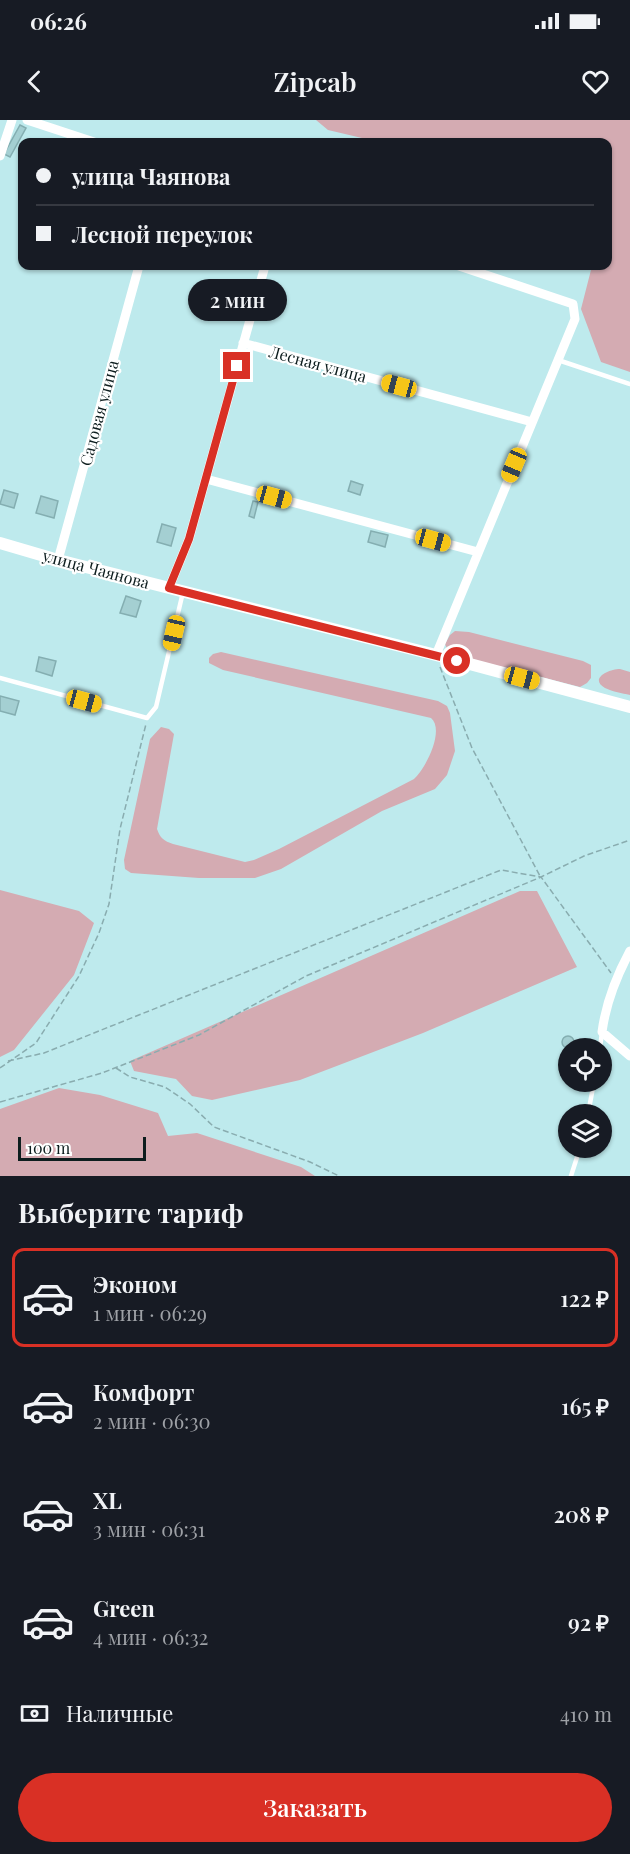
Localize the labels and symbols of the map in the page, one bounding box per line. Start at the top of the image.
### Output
callout: 2 мин [188,279,286,321]
street label: Лесная улица [266,340,369,387]
route end [223,352,250,379]
street label: Садовая улица [74,358,123,468]
car [379,373,419,399]
car [499,445,529,485]
car [254,484,294,510]
car [413,527,453,553]
street label: улица Чаянова [39,544,152,593]
car [161,613,187,653]
route start [443,647,470,674]
car [502,665,542,691]
car [64,688,104,714]
scale bar [18,1134,146,1162]

